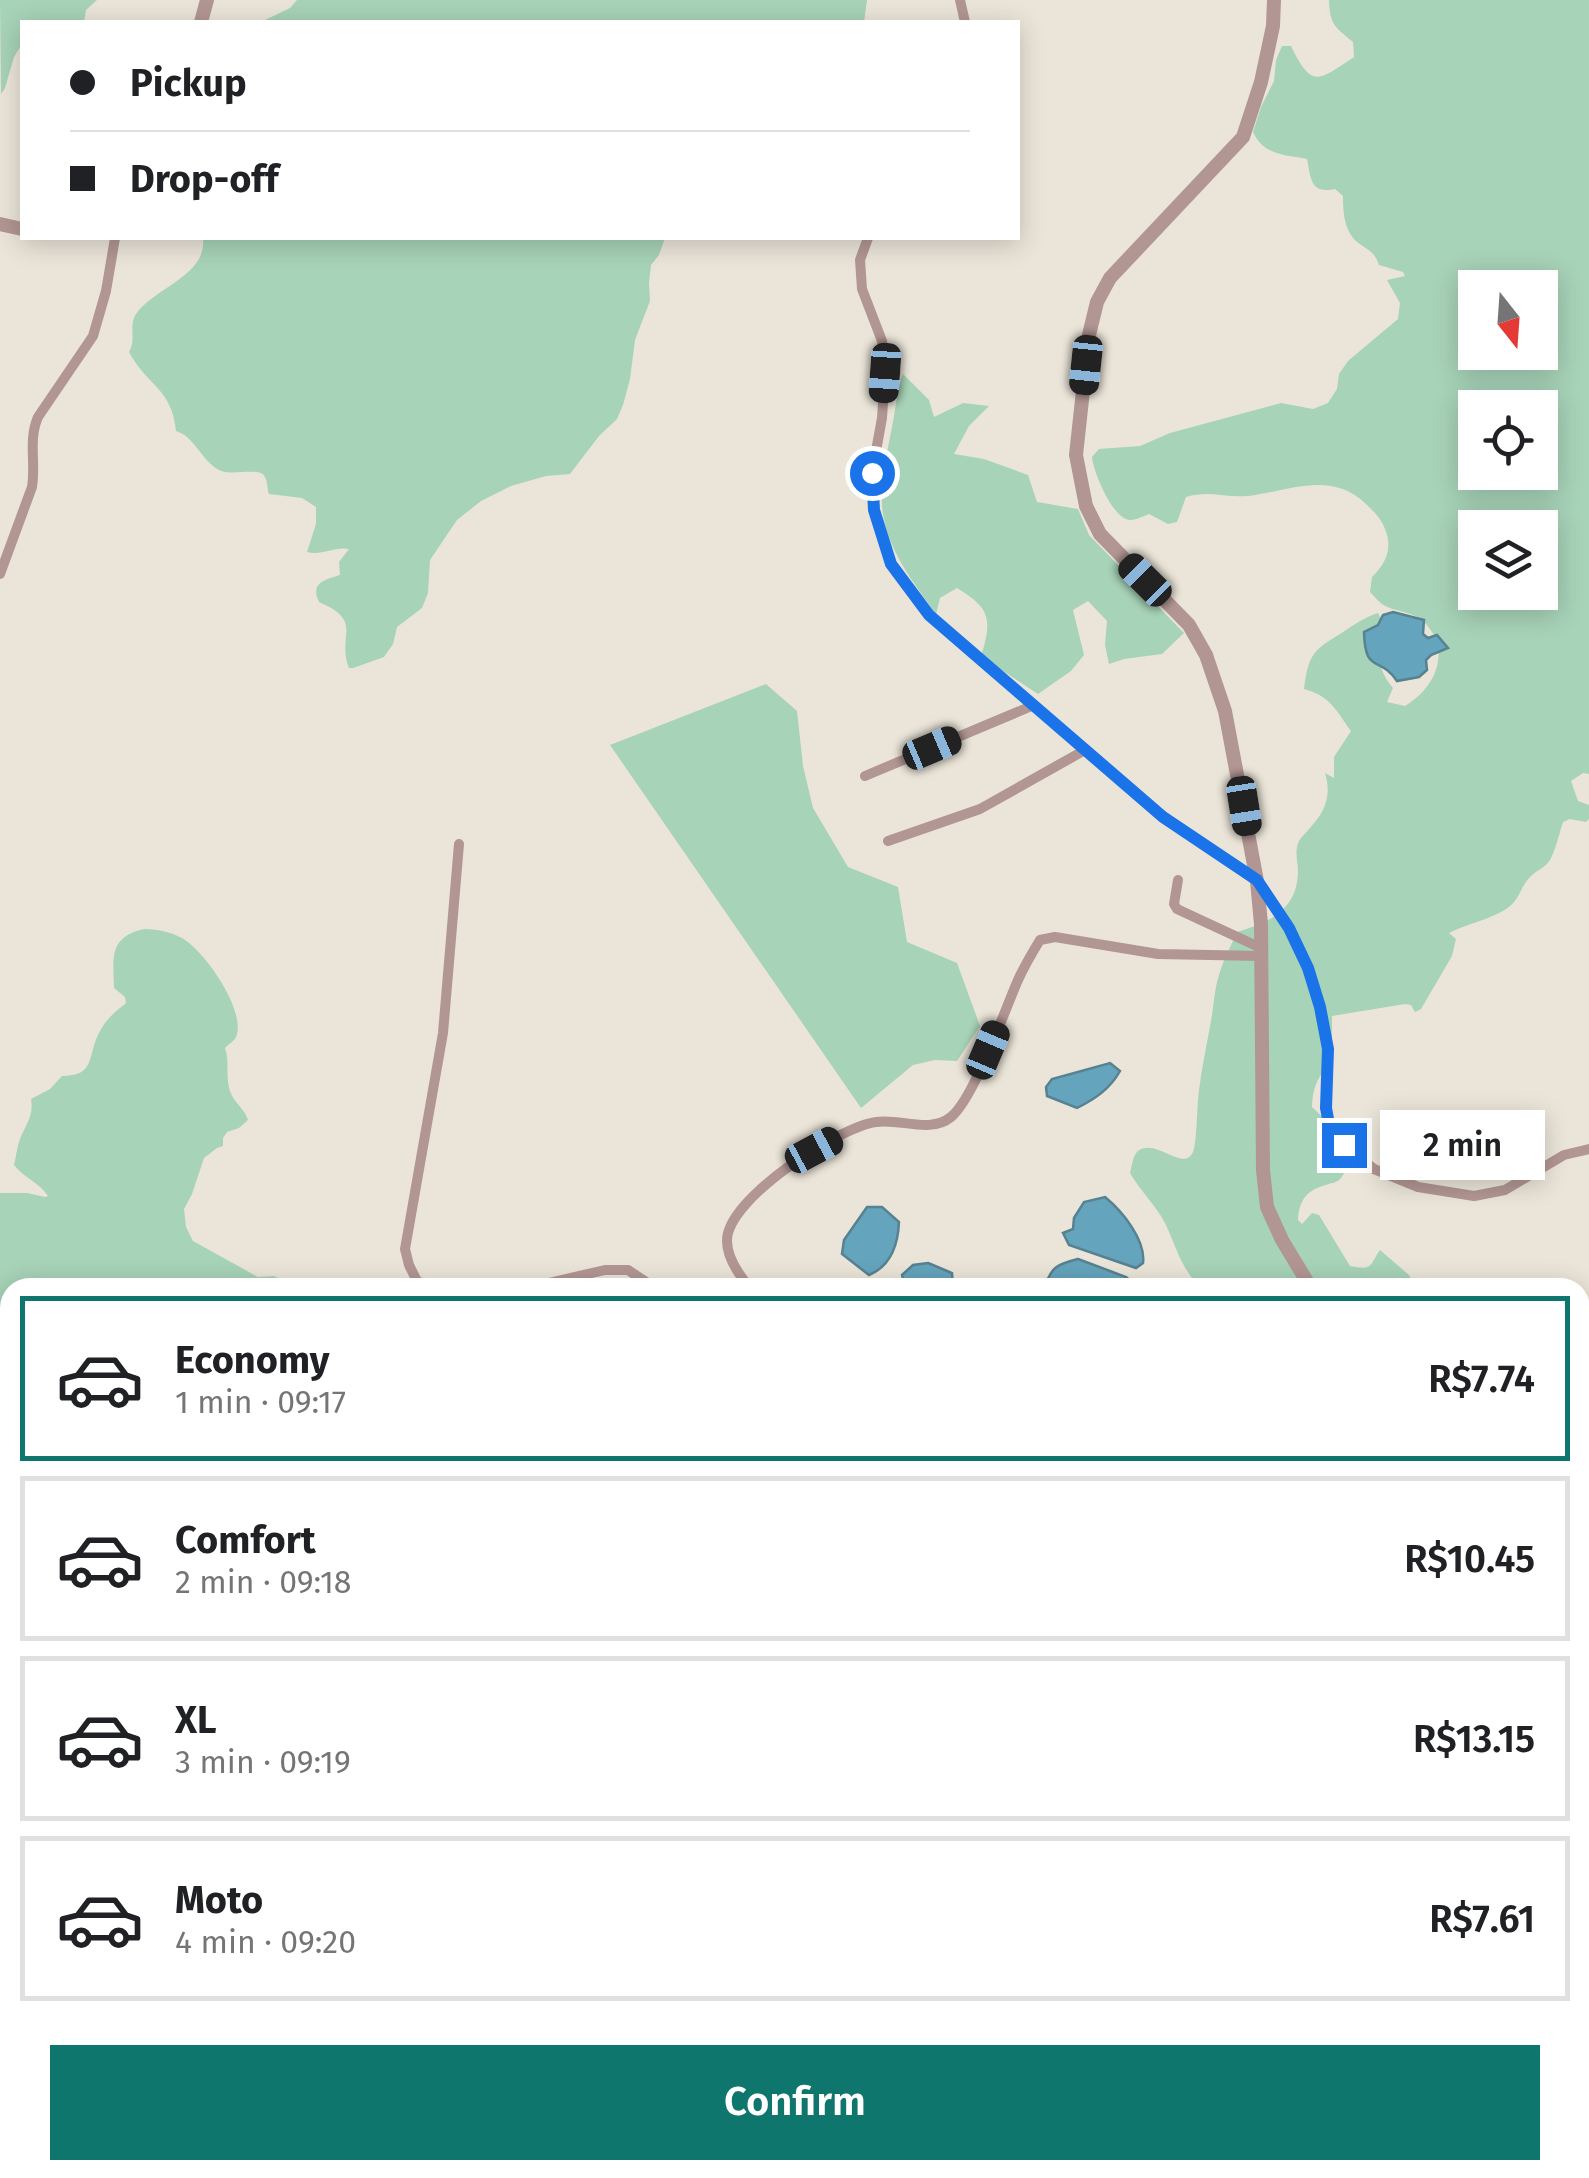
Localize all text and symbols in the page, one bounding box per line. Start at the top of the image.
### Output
text: Pickup [130,60,247,106]
text: Drop-off [130,156,278,202]
north arrow [1458,270,1558,370]
map controls [1458,270,1558,610]
car [1068,334,1104,396]
car [868,342,902,404]
button: locate [1458,390,1558,490]
route start [850,451,895,496]
button: layers [1458,510,1558,610]
car [1113,548,1177,612]
car [899,722,965,774]
car [1224,774,1264,838]
car [962,1017,1014,1083]
callout: 2 min [1379,1110,1544,1180]
car [780,1123,848,1177]
route end [1322,1123,1367,1168]
text: 2 min [1423,1126,1502,1164]
icon: car [55,1334,145,1424]
text: Economy [175,1337,330,1383]
text: R$7.74 [1428,1356,1535,1402]
text: 1 min · 09:17 [175,1383,346,1421]
icon: car [55,1514,145,1604]
text: Comfort [175,1517,316,1563]
text: R$10.45 [1404,1536,1535,1582]
text: 2 min · 09:18 [175,1563,351,1601]
icon: car [55,1694,145,1784]
text: XL [175,1697,217,1743]
text: R$13.15 [1413,1716,1535,1762]
text: 3 min · 09:19 [175,1743,351,1781]
icon: car [55,1874,145,1964]
text: Moto [175,1877,263,1923]
text: R$7.61 [1429,1896,1535,1942]
text: 4 min · 09:20 [175,1923,356,1961]
button: Confirm [50,2045,1540,2160]

